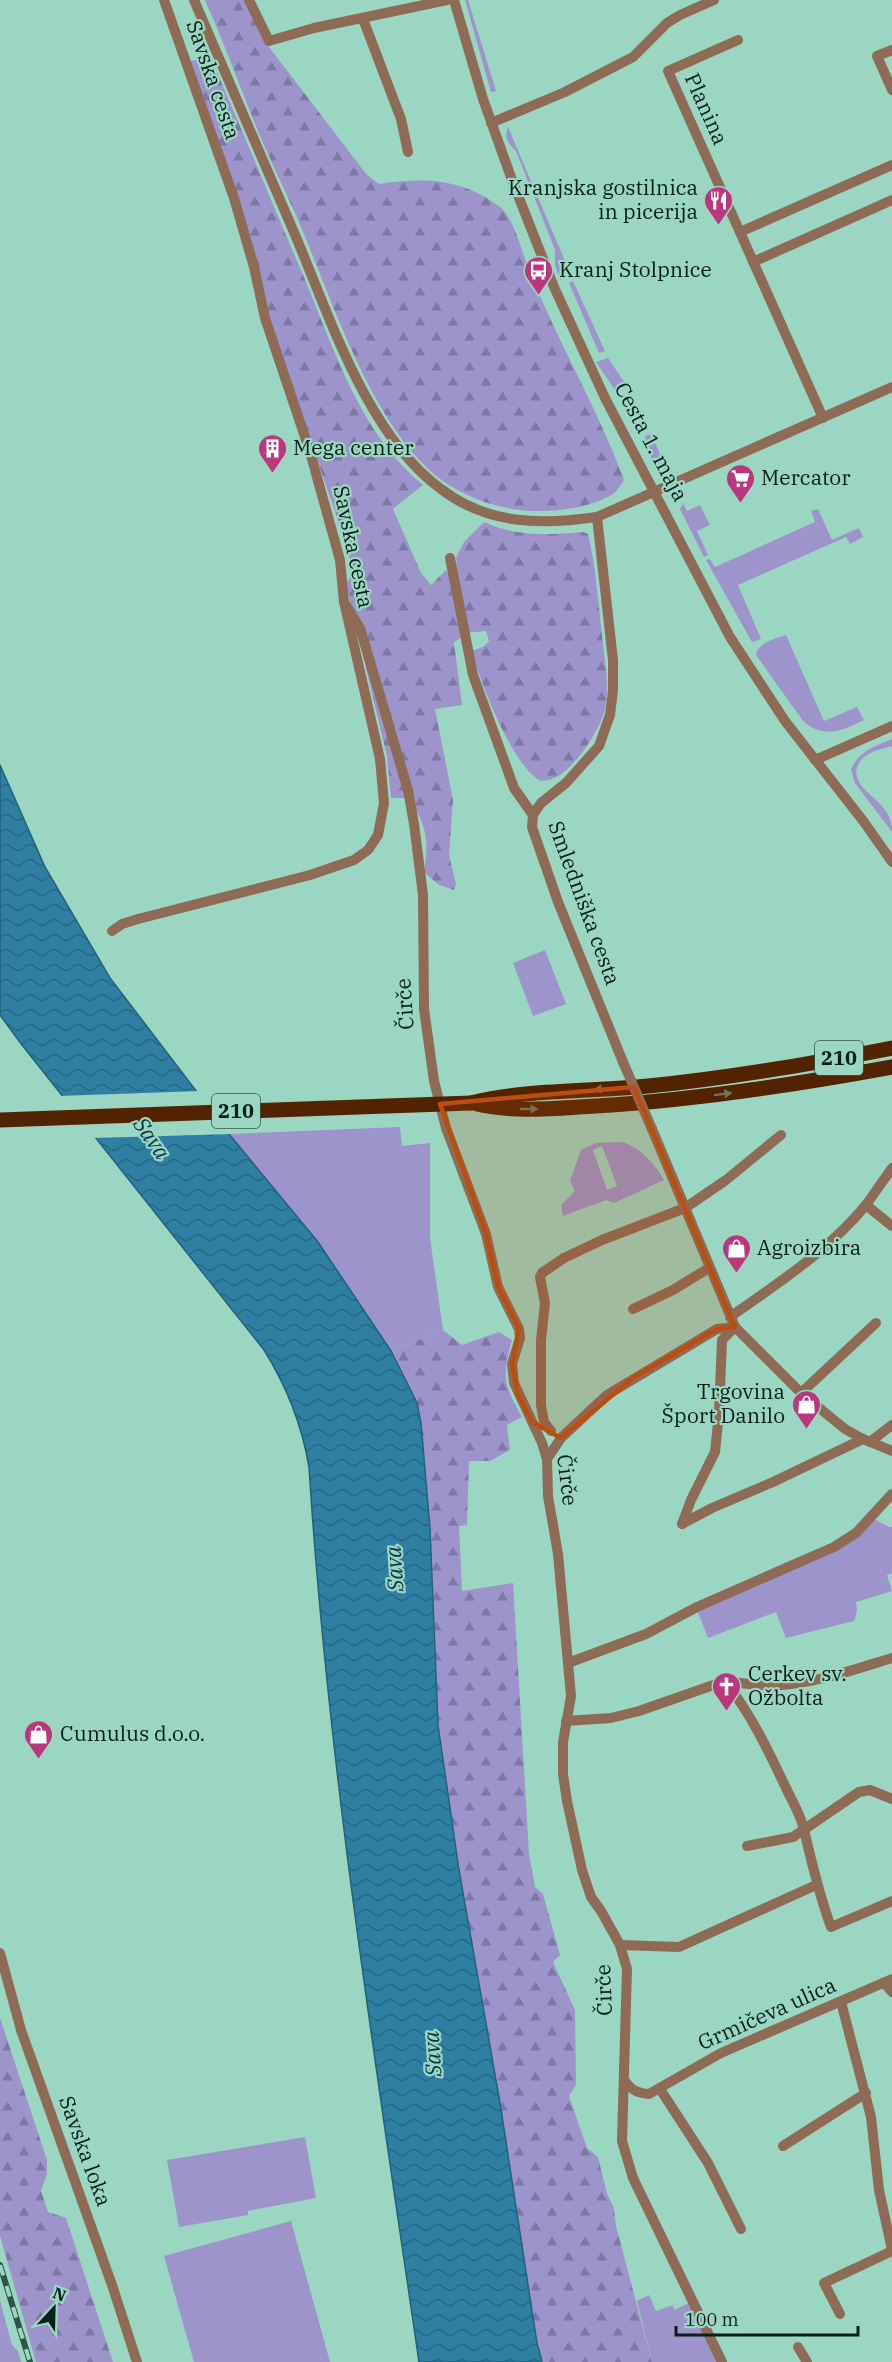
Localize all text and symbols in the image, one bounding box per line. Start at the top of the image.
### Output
street label: Savska cesta [180,16,247,143]
street label: Planina [679,68,735,149]
place label: Kranjska gostilnica in picerija [508,173,698,225]
restaurant icon: Kranjska gostilnica in picerija [703,184,735,226]
bus stop icon: Kranj Stolpnice [522,254,554,296]
place label: Kranj Stolpnice [559,255,712,283]
street label: Cesta 1. maja [609,377,695,506]
building icon: Mega center [256,432,288,474]
place label: Mega center [293,433,414,461]
supermarket icon: Mercator [724,462,756,504]
place label: Mercator [761,463,851,491]
street label: Savska cesta [327,483,381,611]
street label: Smledniška cesta [542,817,628,989]
street label: Čirče [388,977,420,1031]
road number: 210 [815,1041,863,1075]
one-way arrow [594,1084,613,1093]
one-way arrow [714,1089,733,1099]
road number: 210 [212,1094,260,1128]
one-way arrow [520,1104,539,1114]
water label: Sava [127,1110,177,1165]
shop icon: Agroizbira [720,1232,752,1274]
place label: Agroizbira [757,1233,861,1261]
place label: Trgovina Šport Danilo [662,1377,785,1429]
shop icon: Trgovina Šport Danilo [790,1388,822,1430]
street label: Čirče [551,1453,585,1507]
water label: Sava [377,1545,410,1594]
place label: Cerkev sv. Ožbolta [748,1659,847,1711]
church icon: Cerkev sv. Ožbolta [711,1670,743,1712]
shop icon: Cumulus d.o.o. [23,1718,55,1760]
place label: Cumulus d.o.o. [60,1719,205,1747]
street label: Čirče [588,1964,618,2016]
street label: Grmičeva ulica [693,1970,840,2056]
water label: Sava [415,2030,448,2079]
street label: Savska loka [53,2092,119,2210]
north arrow [24,2278,84,2338]
text: N [50,2282,69,2306]
scale bar [676,2299,858,2337]
text: 100 m [685,2308,739,2331]

